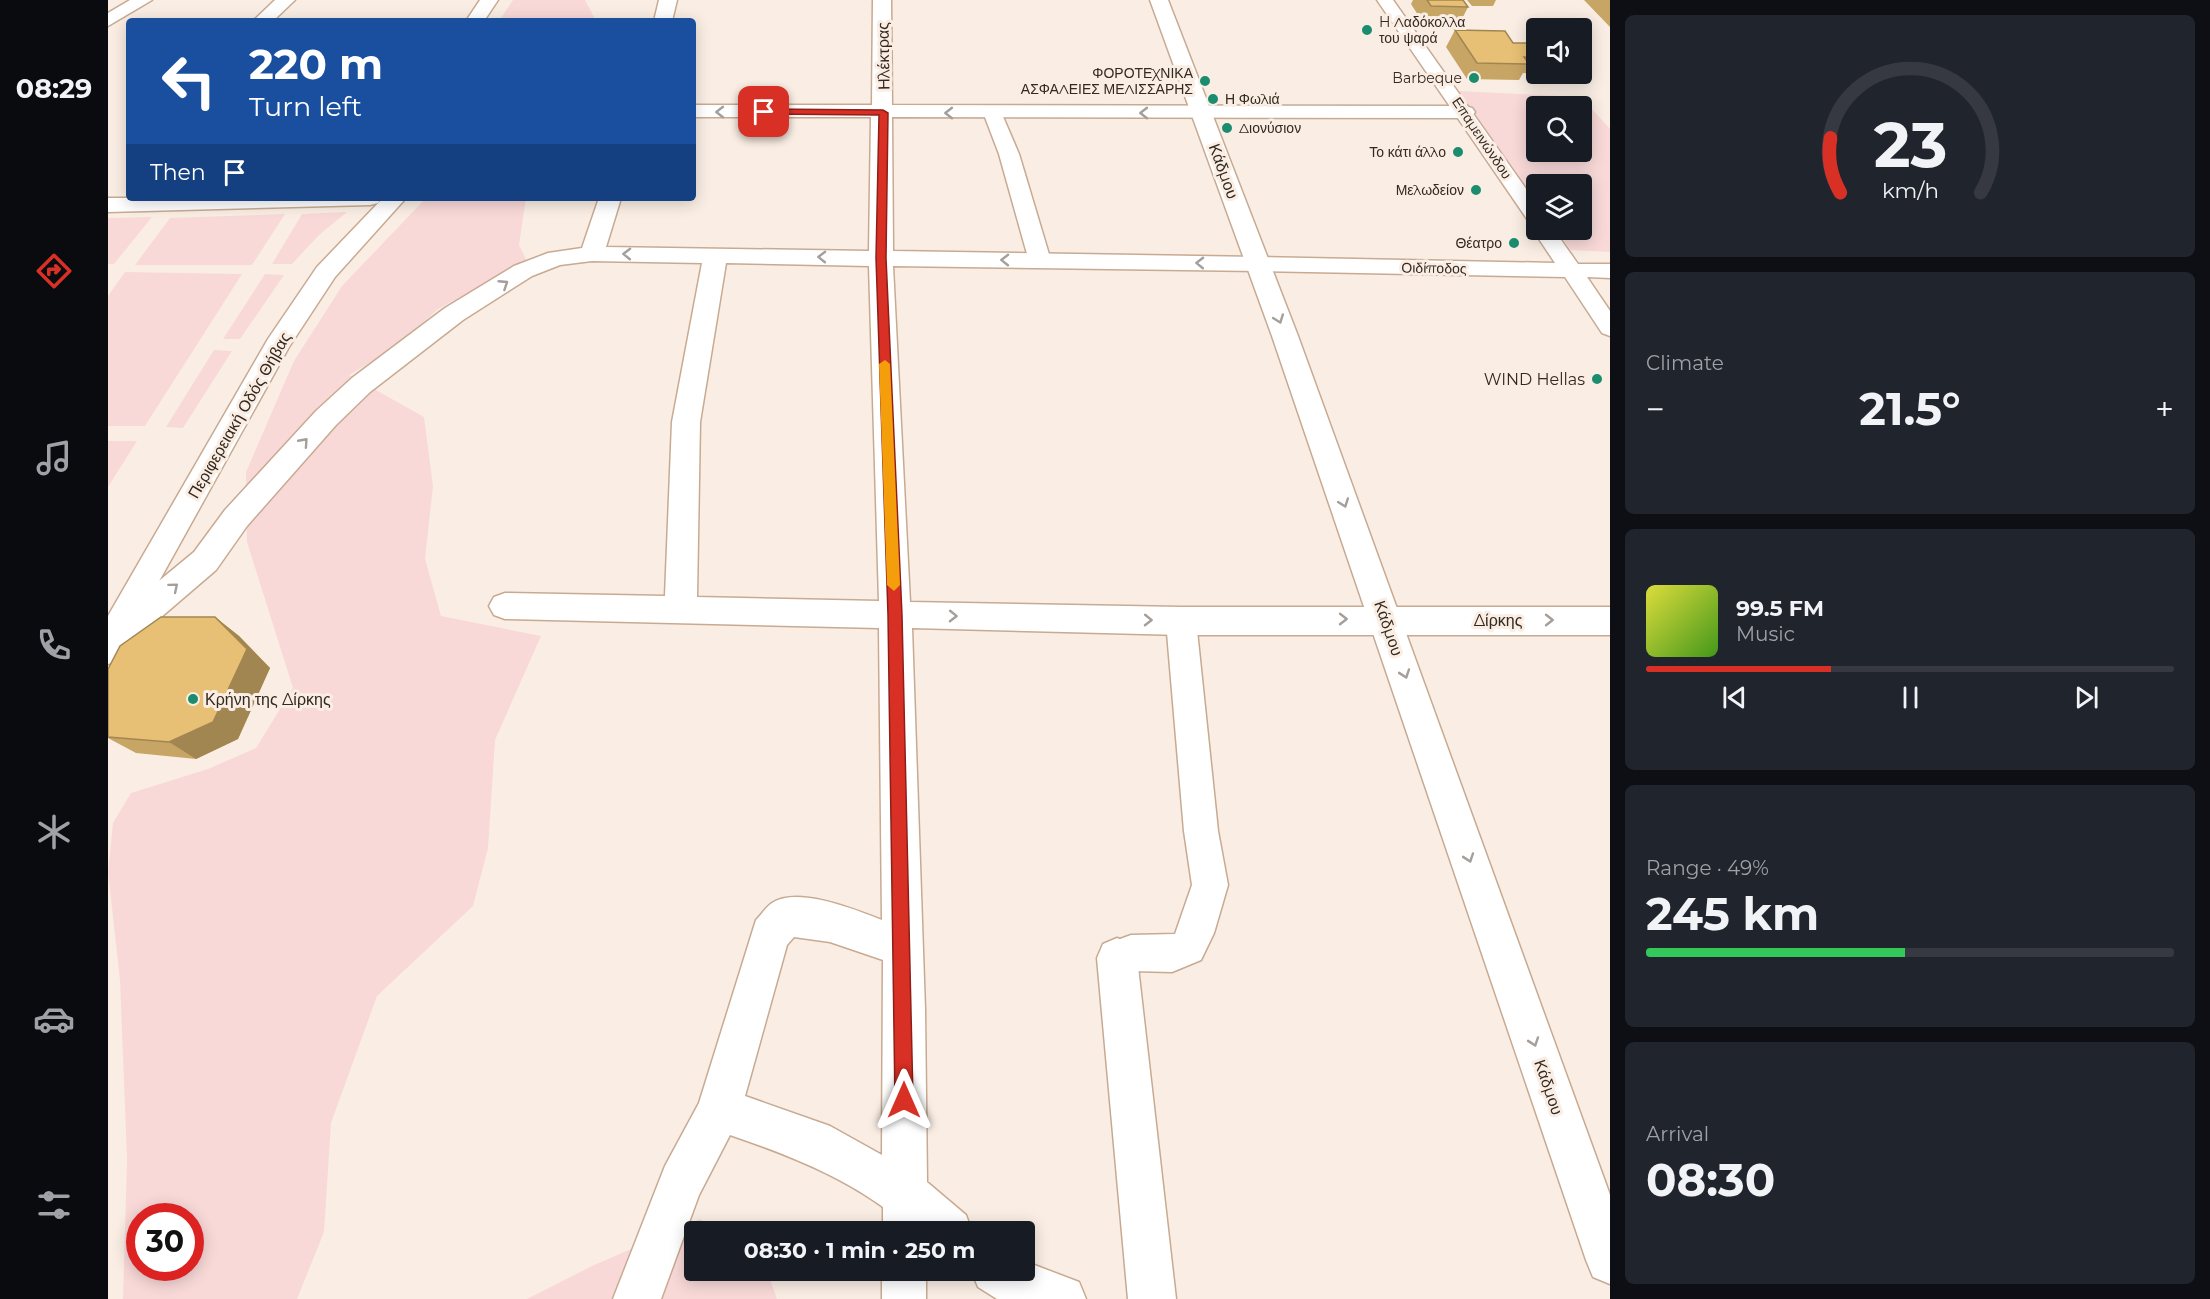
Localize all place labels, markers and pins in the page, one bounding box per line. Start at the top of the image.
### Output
place label: H Λαδόκολλα του ψαρά [1379,13,1465,47]
marker: H Λαδόκολλα του ψαρά [1360,23,1374,37]
place label: ΦΟΡΟΤΕΧΝΙΚΑ ΑΣΦΑΛΕΙΕΣ ΜΕΛΙΣΣΑΡΗΣ [1021,64,1194,98]
place label: Barbeque [1392,69,1462,87]
marker: Barbeque [1467,71,1481,85]
marker: ΦΟΡΟΤΕΧΝΙΚΑ ΑΣΦΑΛΕΙΕΣ ΜΕΛΙΣΣΑΡΗΣ [1198,74,1212,88]
pin [738,86,789,137]
place label: Η Φωλιά [1225,90,1280,108]
marker: Η Φωλιά [1206,92,1220,106]
place label: Διονύσιον [1239,119,1301,137]
marker: Διονύσιον [1220,121,1234,135]
place label: Το κάτι άλλο [1369,143,1446,161]
marker: Το κάτι άλλο [1451,145,1465,159]
place label: Μελωδείον [1396,181,1464,199]
marker: Μελωδείον [1469,183,1483,197]
place label: Θέατρο [1455,234,1502,252]
marker: Θέατρο [1507,236,1521,250]
place label: WIND Hellas [1484,370,1585,389]
marker: WIND Hellas [1590,372,1604,386]
place label: Κρήνη της Δίρκης [205,690,331,709]
marker: Κρήνη της Δίρκης [186,692,200,706]

